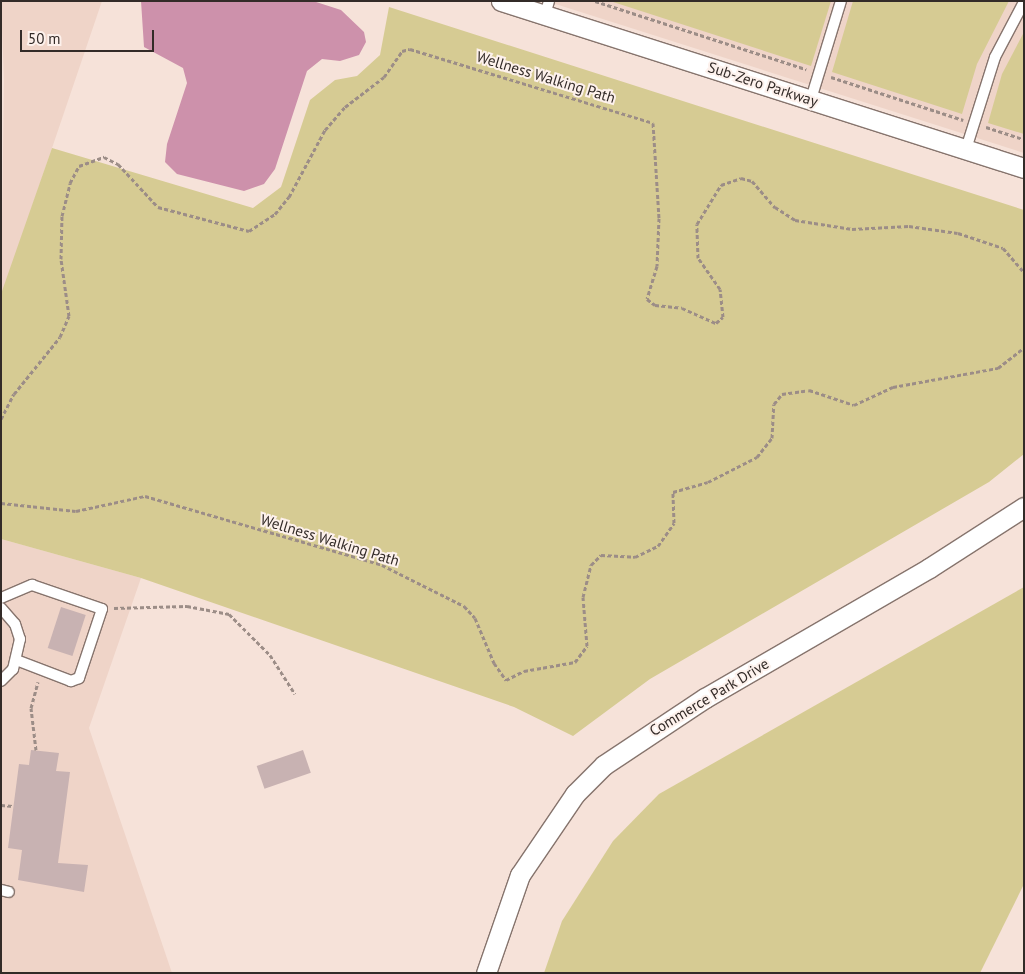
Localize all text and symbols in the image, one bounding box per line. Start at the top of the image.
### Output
scale bar [22,20,156,52]
text: 50 m [28,29,61,48]
street label: Wellness Walking Path [474,47,618,107]
street label: Sub-Zero Parkway [706,58,820,110]
street label: Wellness Walking Path [258,510,402,570]
street label: Commerce Park Drive [646,654,772,740]

